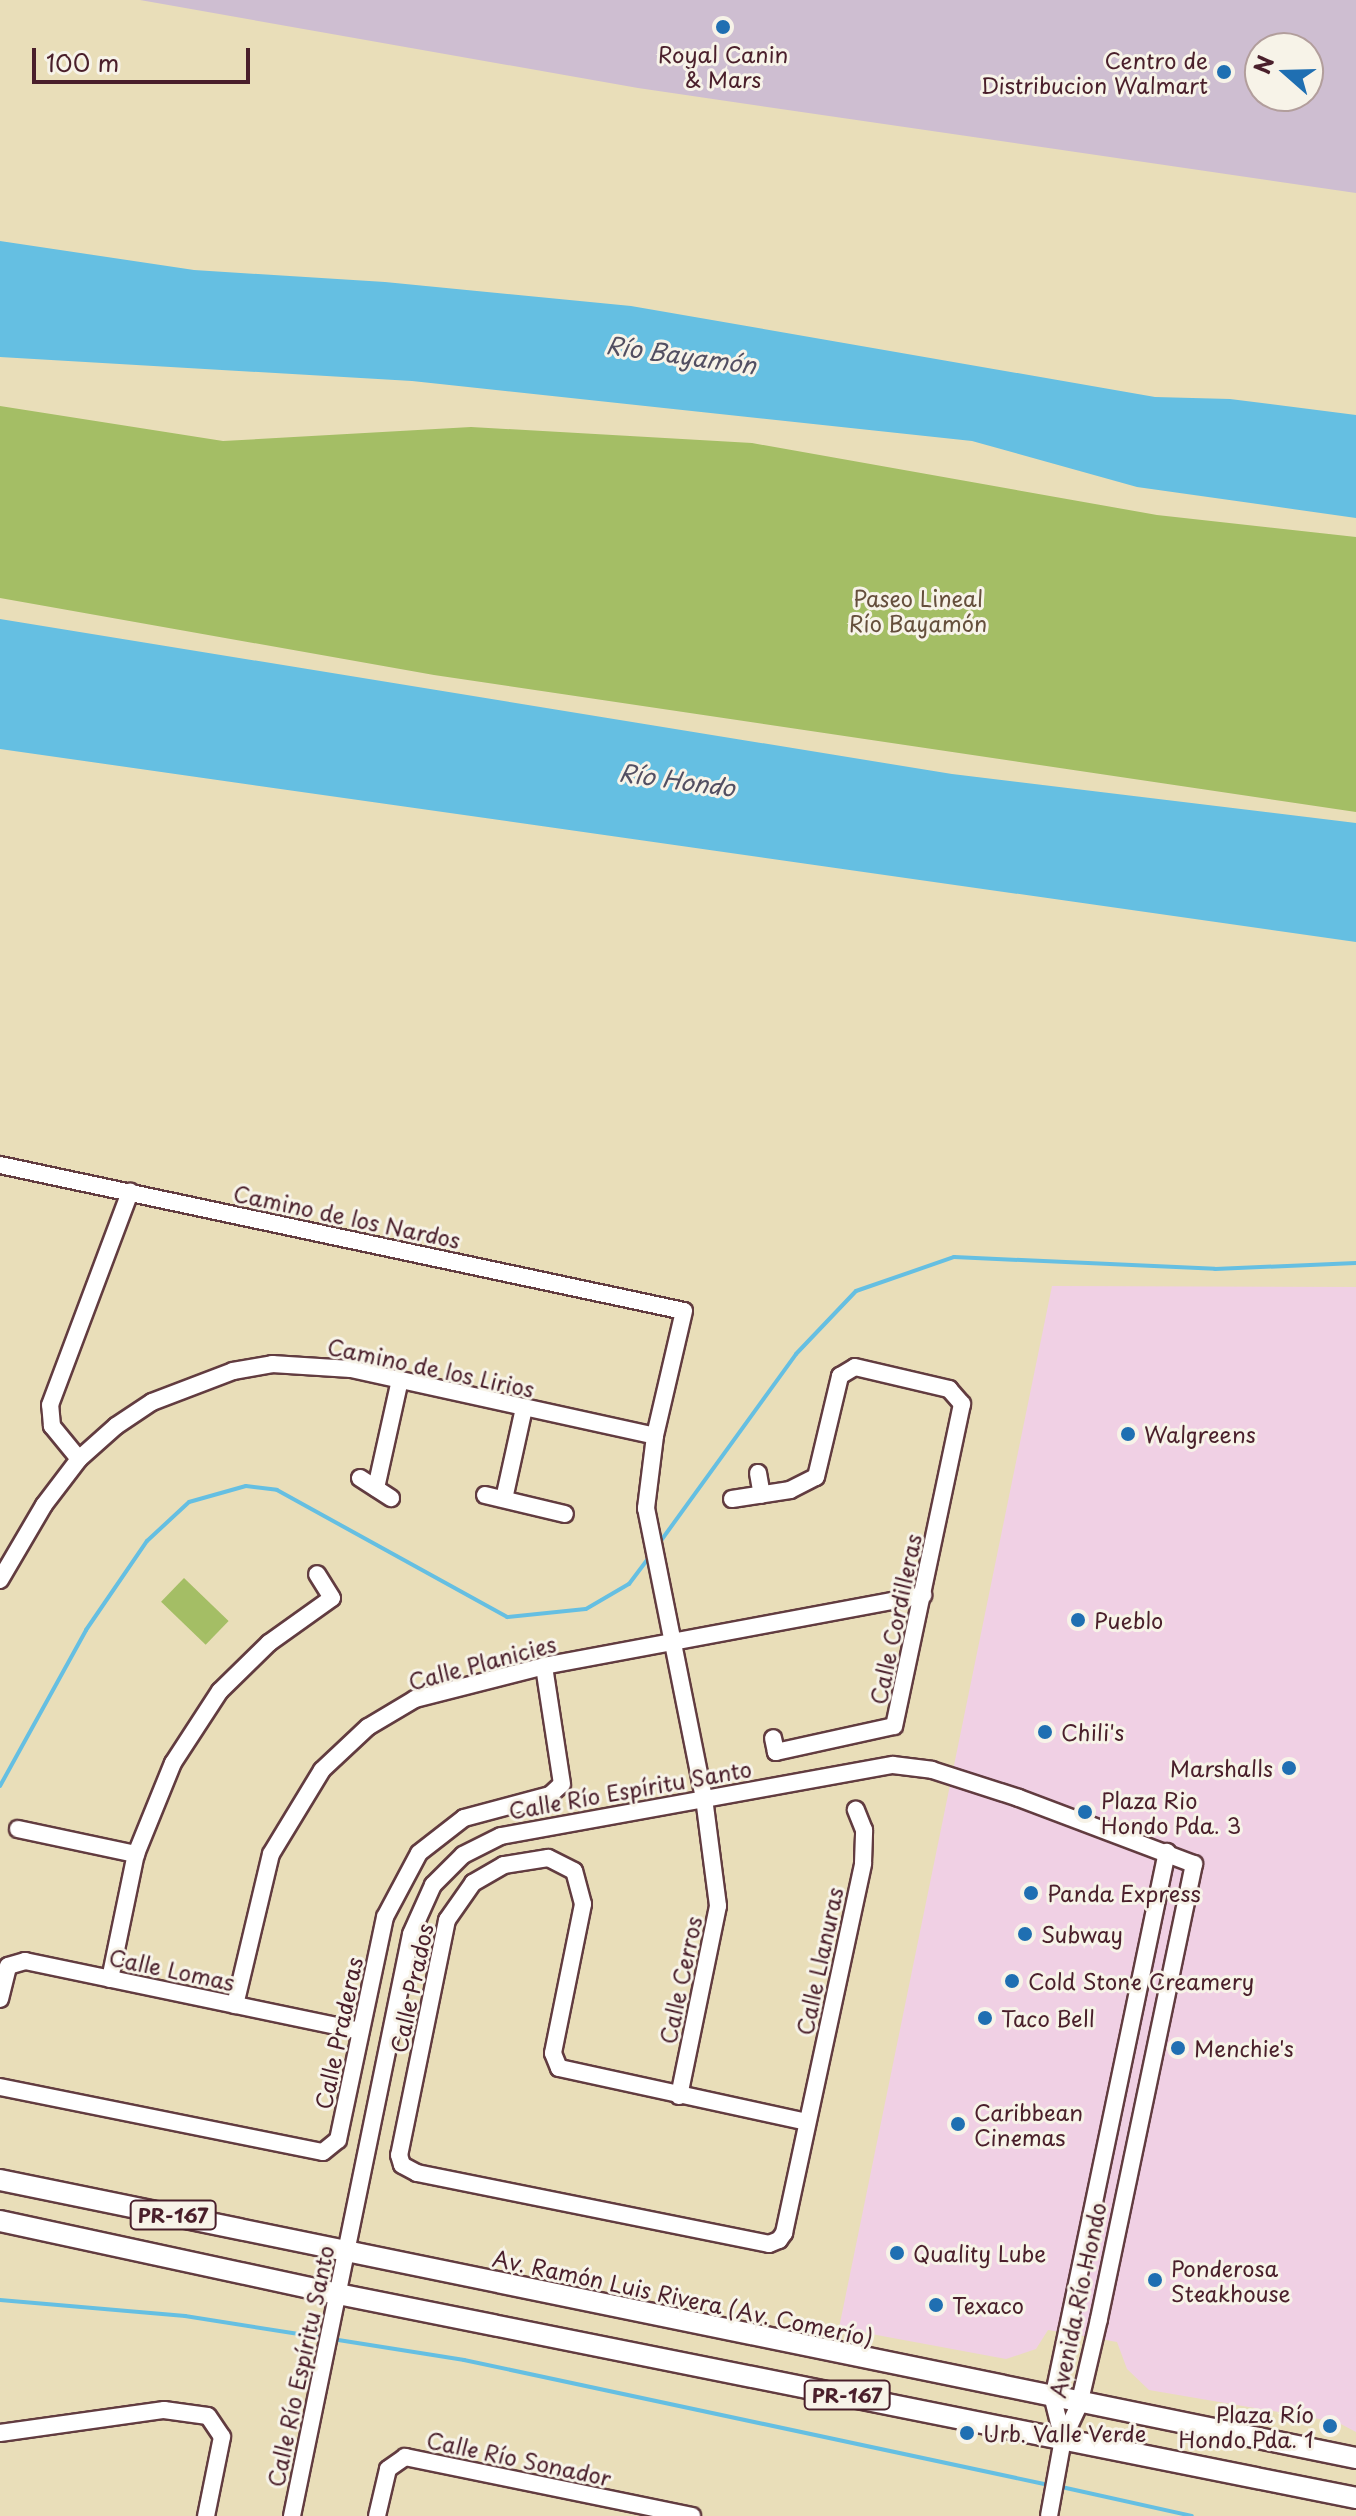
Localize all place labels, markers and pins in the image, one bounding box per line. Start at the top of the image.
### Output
marker: Royal Canin & Mars [714,18,732,36]
place label: Royal Canin & Mars [658,40,788,92]
place label: Centro de Distribucion Walmart [980,46,1208,98]
marker: Centro de Distribucion Walmart [1215,63,1233,81]
place label: Walgreens [1144,1421,1256,1447]
marker: Walgreens [1119,1425,1137,1443]
place label: Pueblo [1094,1607,1163,1633]
marker: Pueblo [1069,1611,1087,1629]
place label: Chili's [1061,1719,1124,1745]
marker: Chili's [1036,1723,1054,1741]
place label: Marshalls [1170,1755,1273,1781]
marker: Marshalls [1280,1759,1298,1777]
place label: Plaza Rio Hondo Pda. 3 [1101,1786,1241,1838]
marker: Plaza Rio Hondo Pda. 3 [1076,1803,1094,1821]
place label: Panda Express [1047,1880,1200,1906]
marker: Panda Express [1022,1884,1040,1902]
place label: Subway [1041,1921,1123,1947]
marker: Subway [1016,1925,1034,1943]
place label: Cold Stone Creamery [1028,1968,1256,1994]
marker: Cold Stone Creamery [1003,1972,1021,1990]
place label: Taco Bell [1001,2005,1097,2031]
marker: Taco Bell [976,2009,994,2027]
place label: Menchie's [1194,2035,1294,2061]
marker: Menchie's [1169,2039,1187,2057]
place label: Caribbean Cinemas [974,2098,1083,2150]
marker: Caribbean Cinemas [949,2115,967,2133]
place label: Quality Lube [913,2240,1047,2266]
marker: Quality Lube [888,2244,906,2262]
place label: Ponderosa Steakhouse [1171,2254,1291,2306]
marker: Ponderosa Steakhouse [1146,2271,1164,2289]
place label: Texaco [952,2292,1024,2318]
marker: Texaco [927,2296,945,2314]
place label: Plaza Río Hondo Pda. 1 [1178,2400,1314,2452]
marker: Plaza Río Hondo Pda. 1 [1321,2417,1339,2435]
place label: Urb. Valle Verde [983,2420,1151,2446]
marker: Urb. Valle Verde [958,2424,976,2442]

